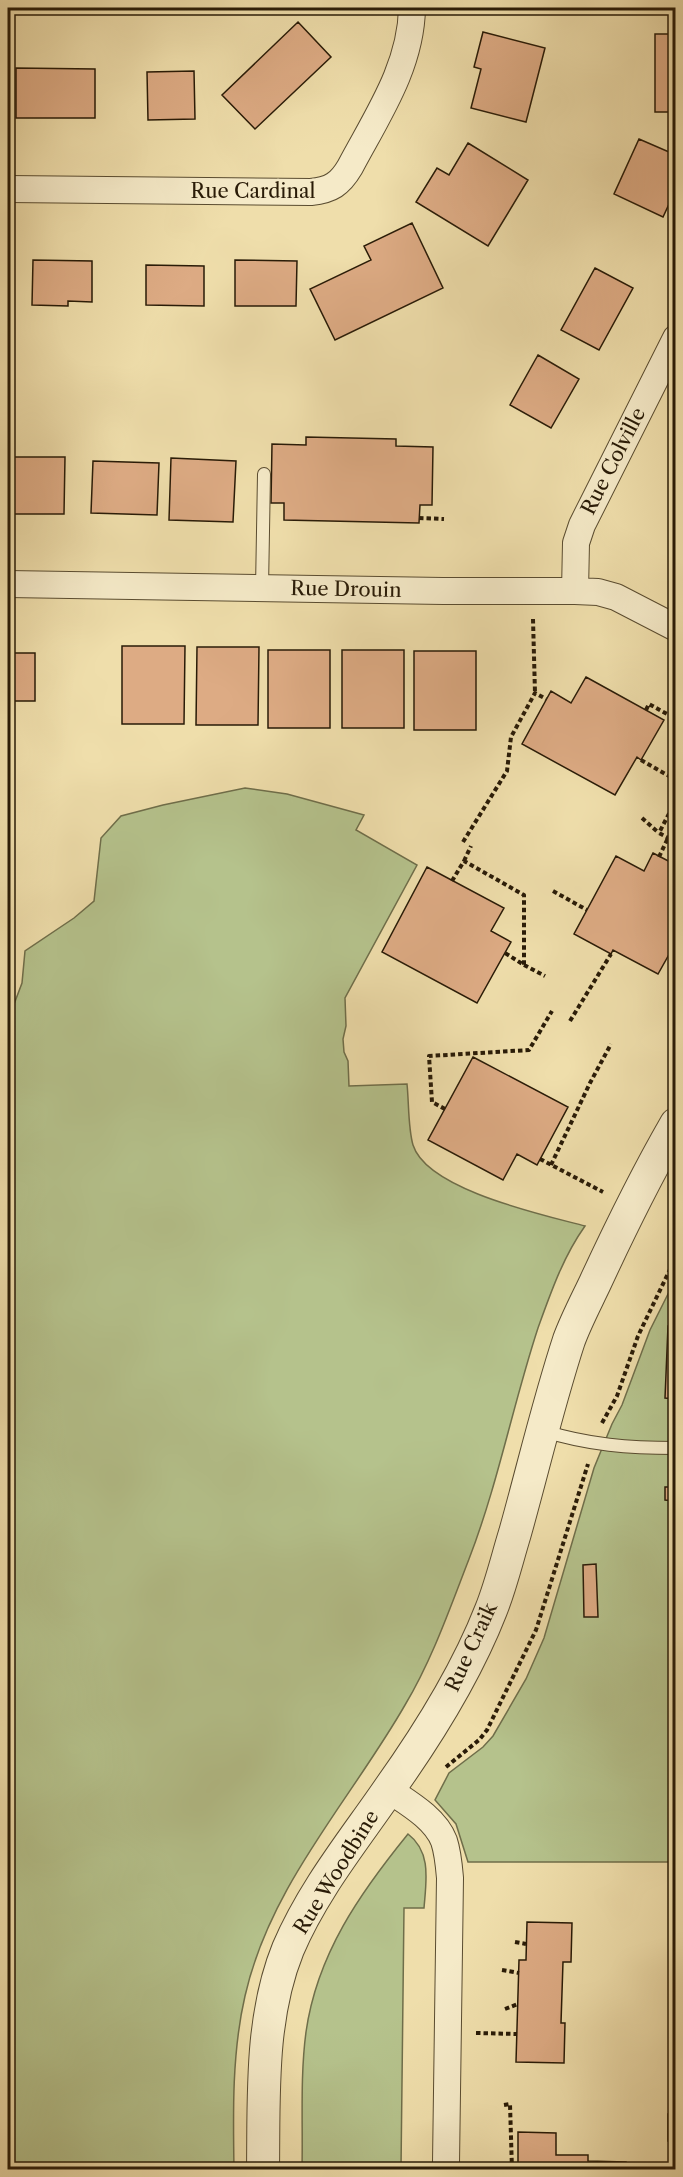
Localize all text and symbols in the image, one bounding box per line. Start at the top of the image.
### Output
street label: Rue Cardinal [191,179,315,203]
street label: Rue Colville [576,403,650,519]
street label: Rue Drouin [290,576,402,602]
street label: Rue Craik [440,1597,503,1695]
street label: Rue Woodbine [288,1806,384,1938]

